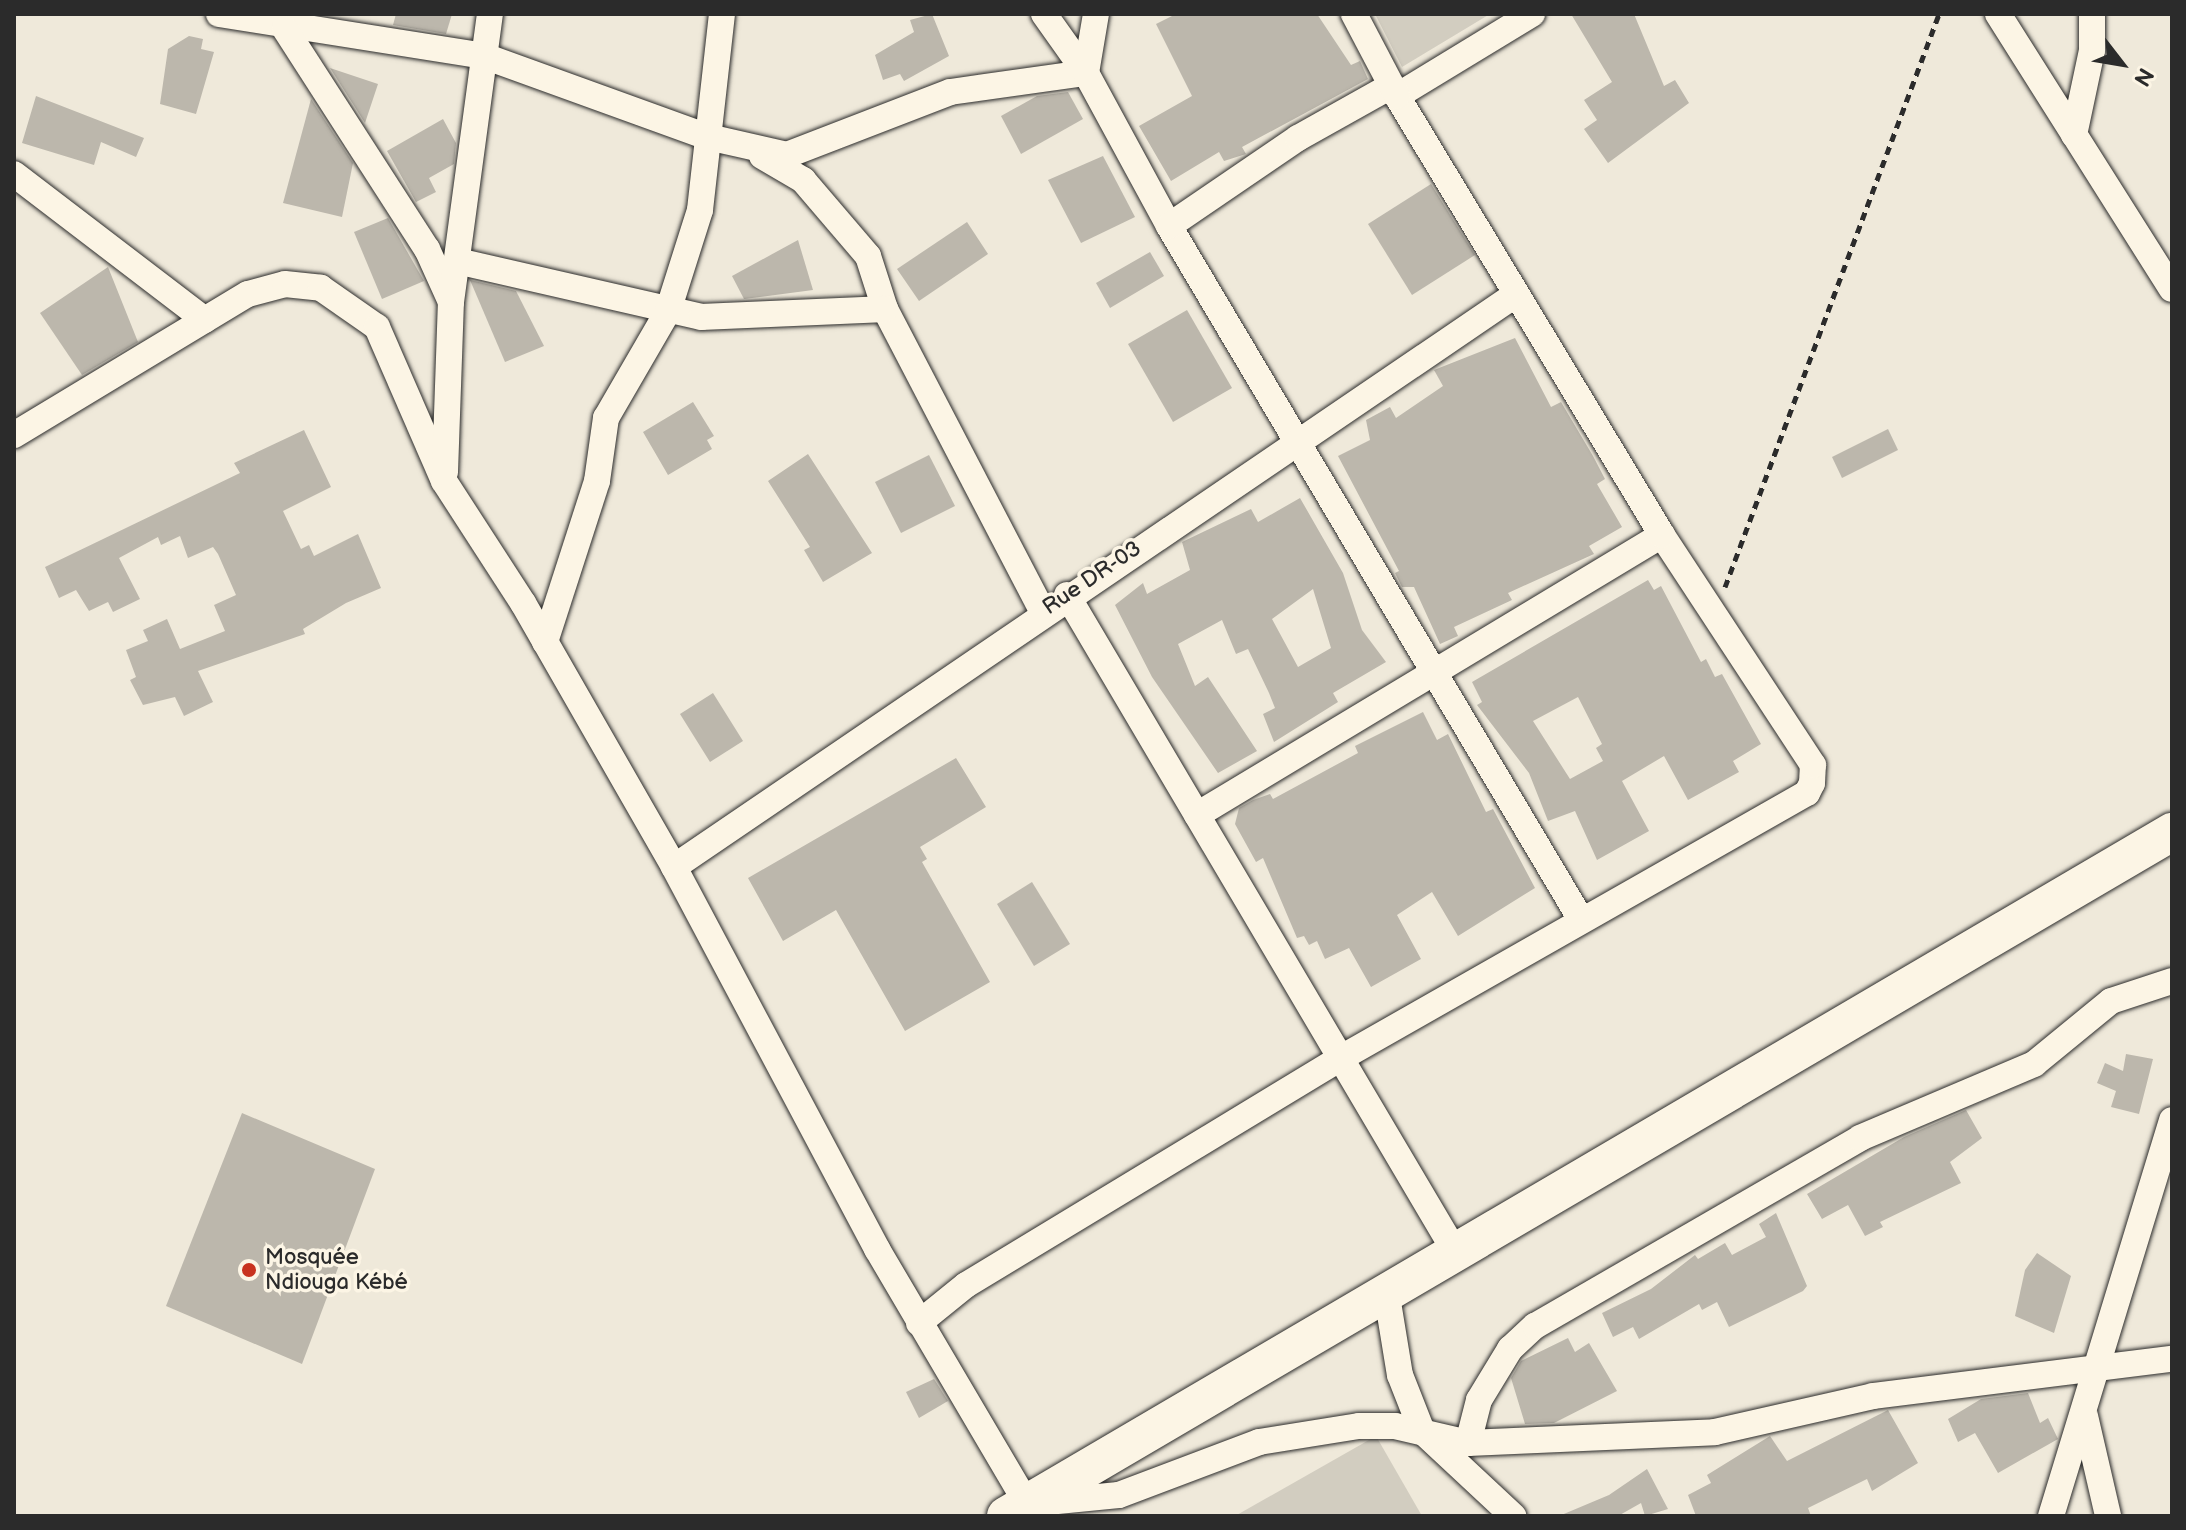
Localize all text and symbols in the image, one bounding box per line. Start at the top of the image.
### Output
north arrow [2082,24,2162,104]
text: N [2127,63,2159,91]
street label: Rue DR-03 [1038,535,1146,621]
place label: Mosquée Ndiouga Kébé [265,1244,408,1296]
marker: Mosquée Ndiouga Kébé [240,1261,258,1279]

